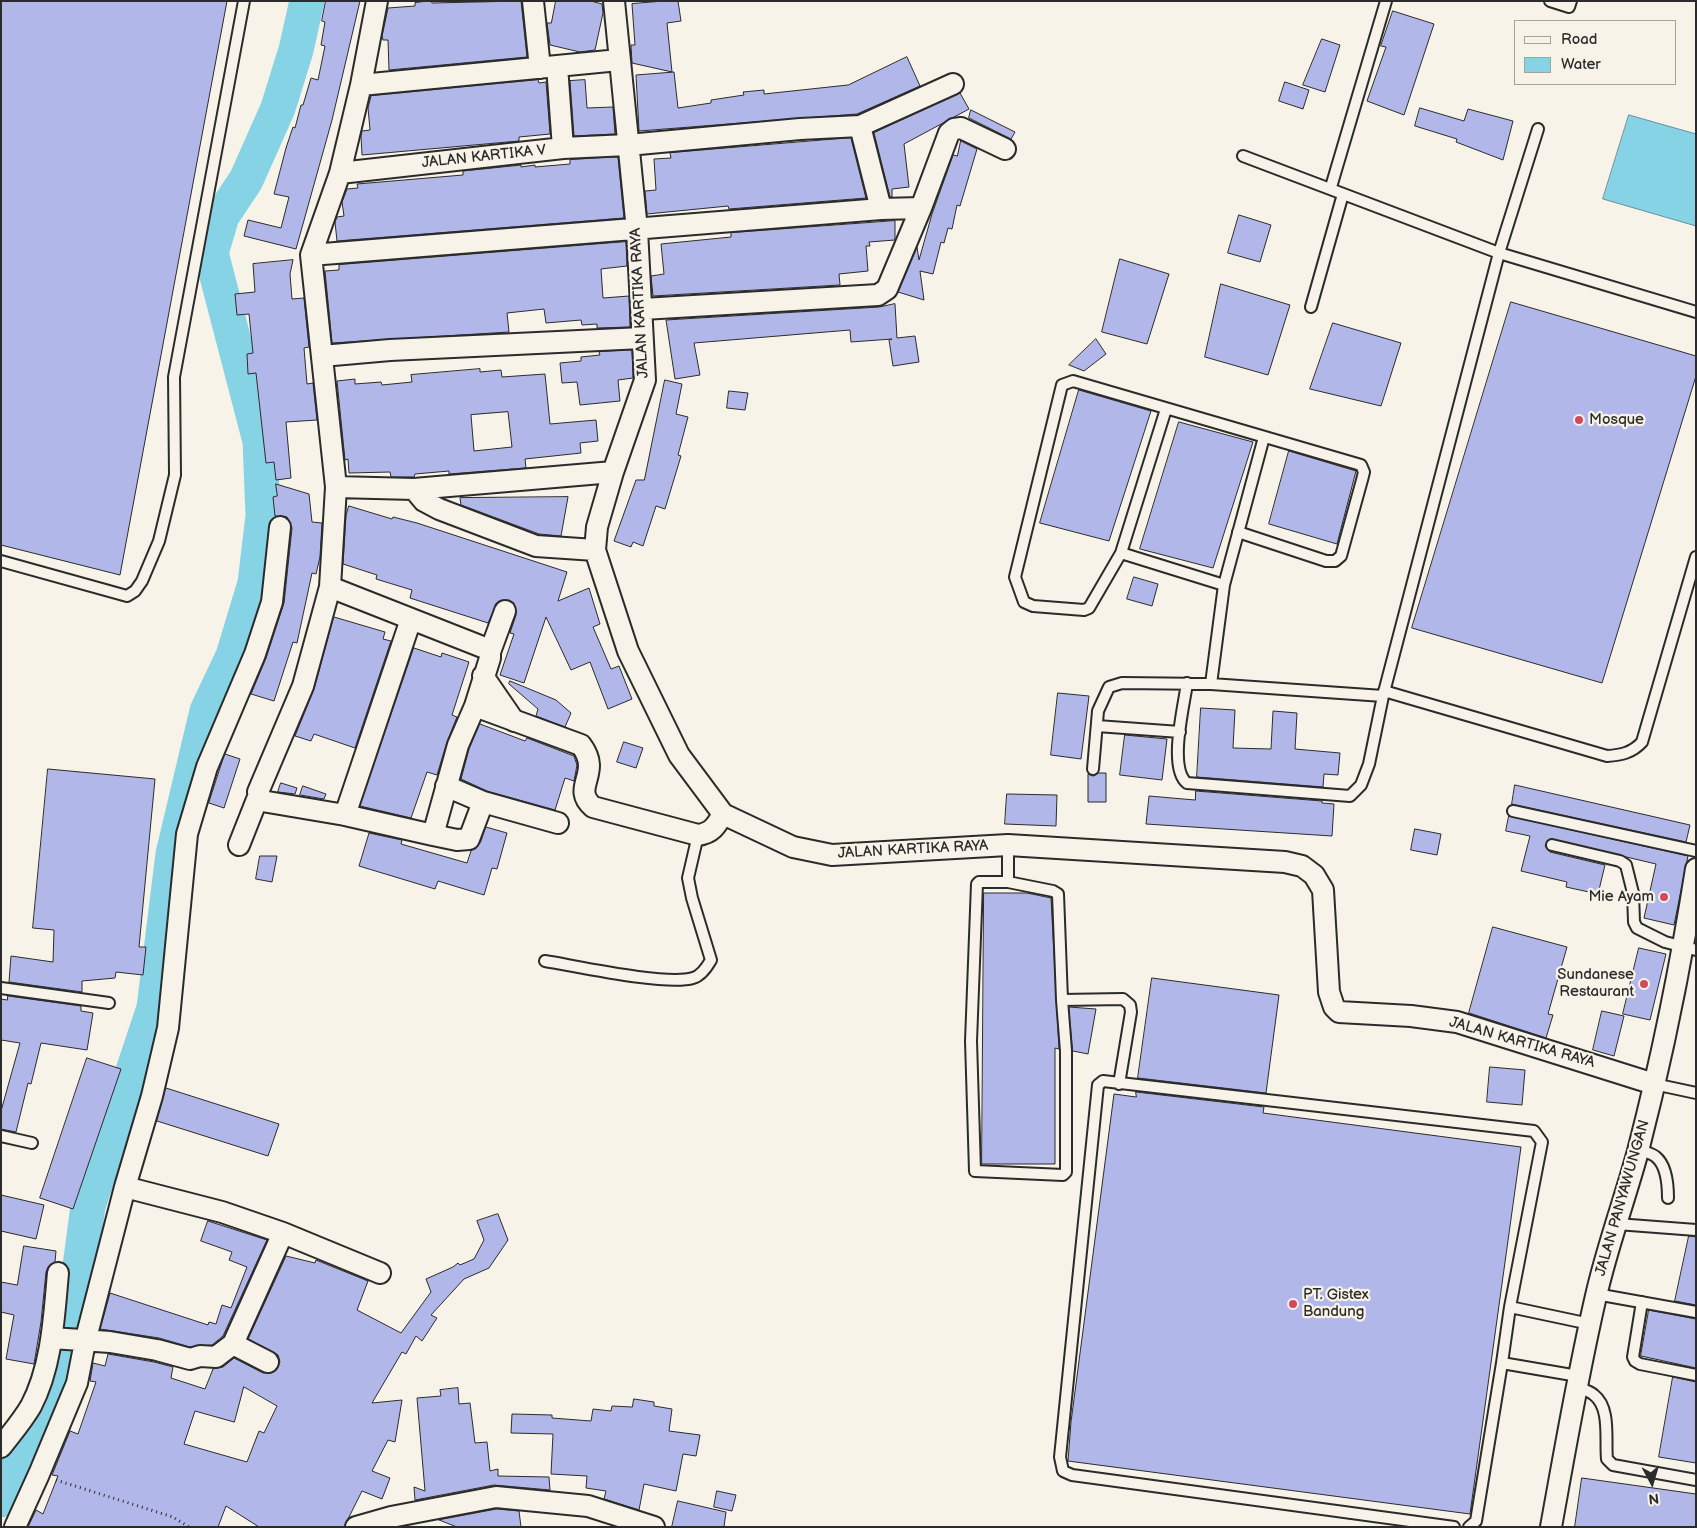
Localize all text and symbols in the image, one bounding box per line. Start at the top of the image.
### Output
legend [1514,20,1677,85]
text: Road [1561,30,1597,49]
text: Water [1561,55,1601,74]
street label: JALAN KARTIKA V [421,142,547,172]
street label: JALAN KARTIKA RAYA [627,227,653,379]
place label: Mosque [1589,411,1644,429]
marker: Mosque [1573,414,1585,426]
street label: JALAN KARTIKA RAYA [837,837,989,863]
place label: Mie Ayam [1588,888,1654,906]
marker: Mie Ayam [1658,891,1670,903]
place label: Sundanese Restaurant [1557,966,1634,1001]
marker: Sundanese Restaurant [1638,978,1650,990]
street label: JALAN KARTIKA RAYA [1447,1014,1597,1072]
street label: JALAN PANYAWUNGAN [1592,1118,1654,1278]
place label: PT. Gistex Bandung [1303,1286,1369,1321]
marker: PT. Gistex Bandung [1287,1298,1299,1310]
north arrow [1627,1458,1677,1508]
text: N [1648,1489,1660,1507]

